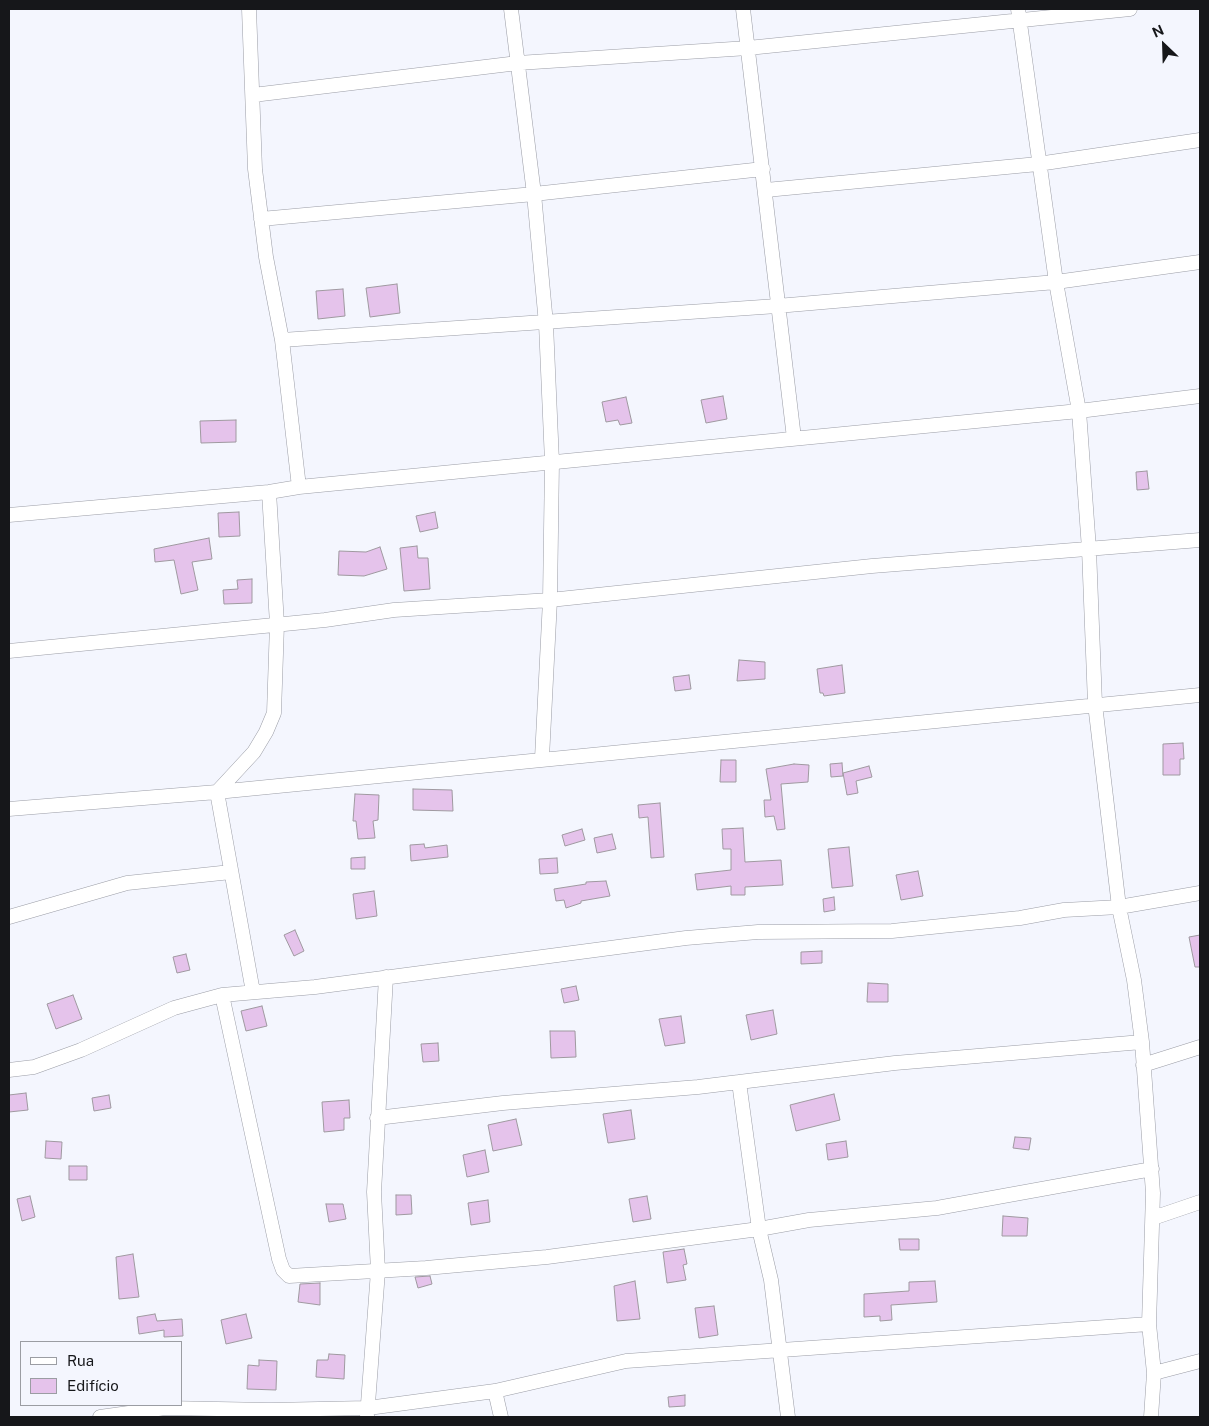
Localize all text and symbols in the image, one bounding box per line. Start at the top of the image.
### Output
north arrow [1139,20,1189,70]
text: N [1150,22,1166,41]
legend [20,1341,182,1406]
text: Rua [67,1352,94,1369]
text: Edifício [67,1377,119,1394]

